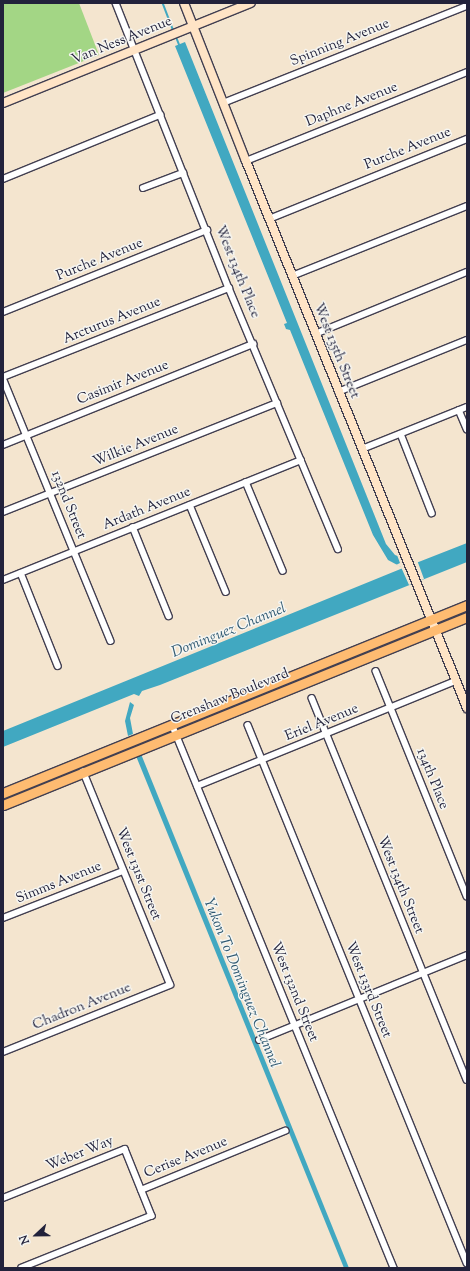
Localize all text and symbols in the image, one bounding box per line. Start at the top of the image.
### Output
street label: Van Ness Avenue [70,13,174,69]
street label: Spinning Avenue [288,15,392,71]
street label: Daphne Avenue [304,79,400,131]
street label: Purche Avenue [362,124,454,174]
street label: West 134th Place [211,223,263,321]
street label: Purche Avenue [54,235,146,285]
street label: Arcturus Avenue [61,294,163,348]
street label: West 135th Street [309,301,363,401]
street label: Casimir Avenue [75,357,171,409]
street label: Wilkie Avenue [91,421,181,471]
street label: 132nd Street [47,468,89,542]
street label: Ardath Avenue [101,484,193,534]
water label: Dominguez Channel [169,600,289,662]
street label: Crenshaw Boulevard [168,666,292,728]
street label: Eriel Avenue [283,701,361,745]
street label: 134th Place [412,746,452,812]
street label: West 131st Street [112,825,164,923]
street label: West 134th Street [373,834,427,936]
street label: Simms Avenue [14,858,104,908]
water label: Yukon To Dominguez Channel [199,896,283,1070]
street label: West 133rd Street [341,939,395,1041]
street label: West 132nd Street [266,940,322,1044]
street label: Chadron Avenue [30,980,134,1034]
street label: Weber Way [44,1133,116,1175]
street label: Cerise Avenue [142,1134,230,1182]
north arrow [16,1215,56,1255]
text: N [16,1232,34,1247]

